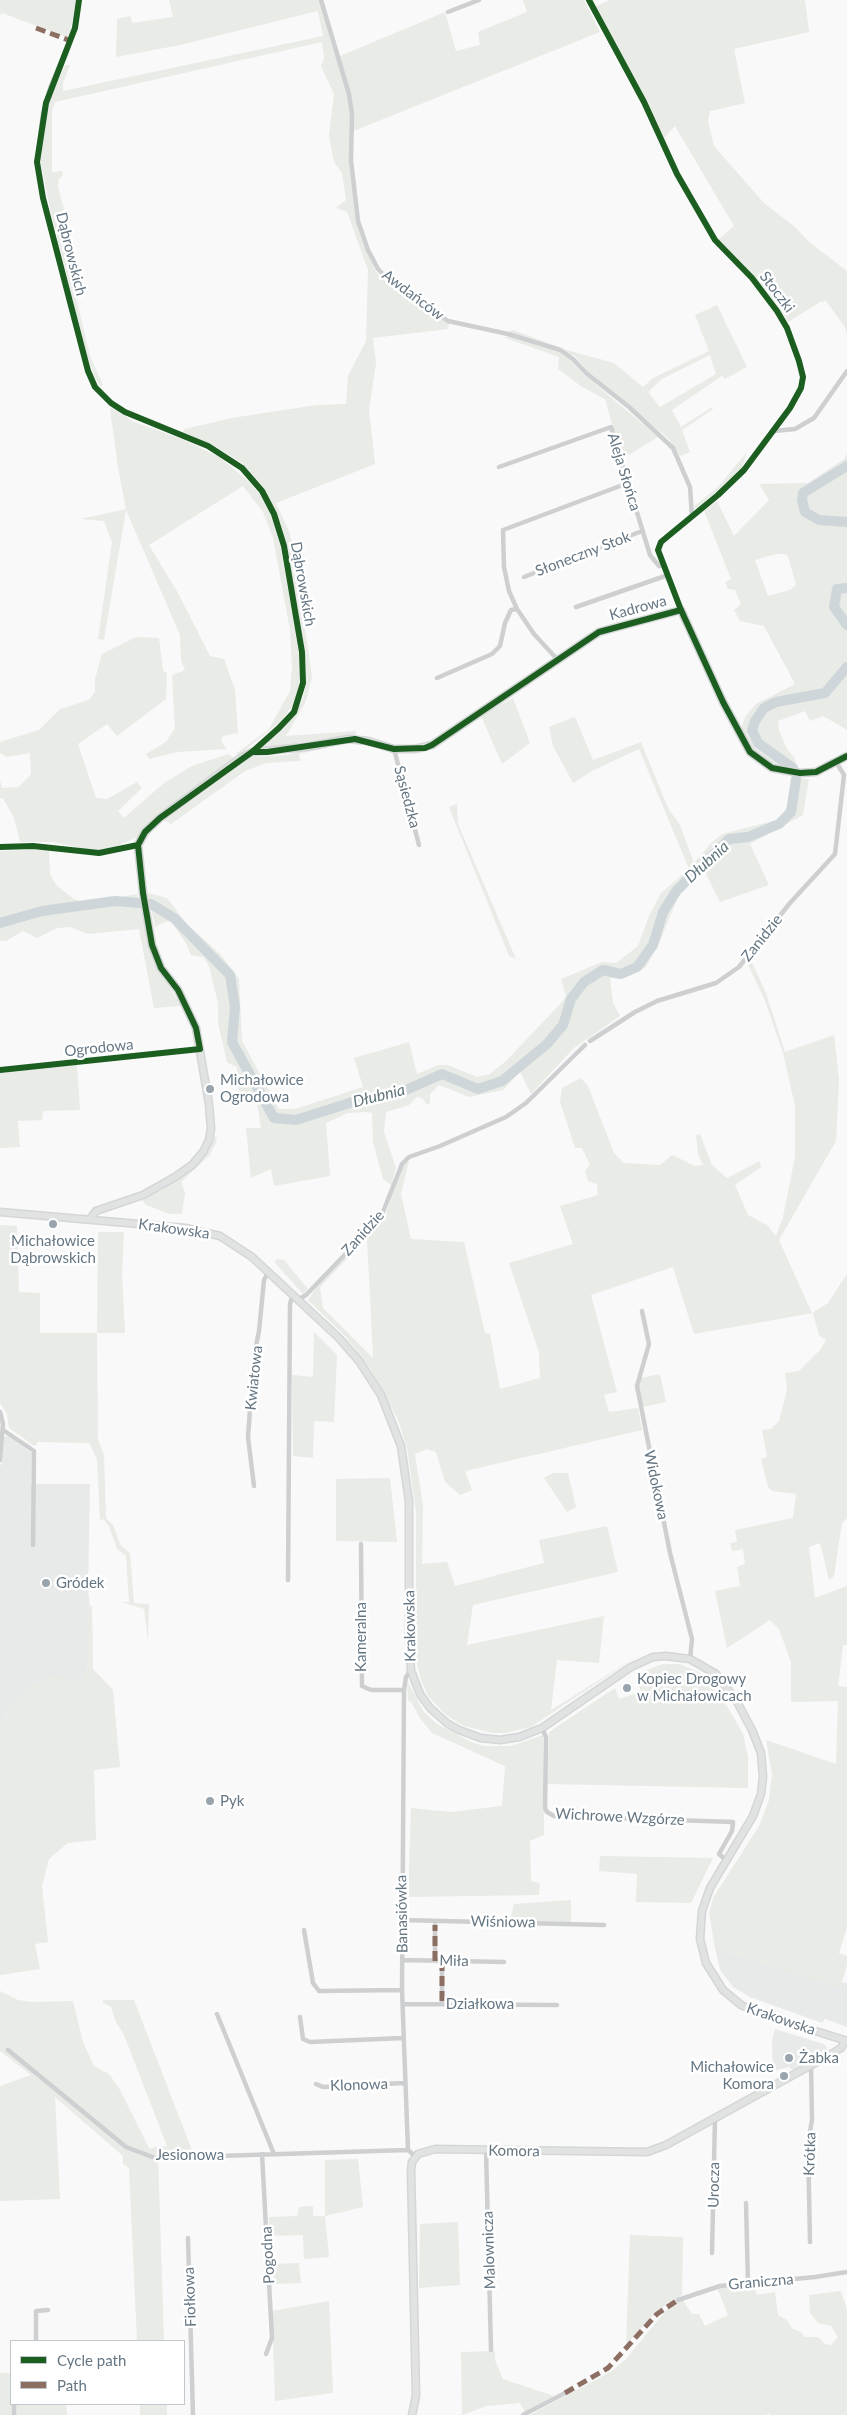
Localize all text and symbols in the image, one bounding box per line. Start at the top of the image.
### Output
street label: Dąbrowskich [52,210,90,298]
street label: Awdańców [379,266,447,324]
street label: Stoczki [756,268,798,316]
street label: Aleja Słońca [604,431,644,513]
street label: Słoneczny Stok [533,528,633,580]
street label: Dąbrowskich [287,540,319,628]
street label: Kadrowa [607,592,669,624]
street label: Sąsiedzka [390,764,424,830]
water label: Dłubnia [681,837,733,887]
street label: Zanidzie [738,911,786,965]
street label: Ogrodowa [64,1035,134,1061]
place label: Michałowice Ogrodowa [220,1071,304,1106]
water label: Dłubnia [351,1080,407,1112]
marker: Michałowice Ogrodowa [204,1083,216,1095]
street label: Zanidzie [338,1207,388,1259]
street label: Krakowska [137,1215,211,1243]
marker: Michałowice Dąbrowskich [47,1218,59,1230]
place label: Michałowice Dąbrowskich [10,1232,96,1267]
street label: Kwiatowa [242,1345,266,1411]
street label: Widokowa [640,1449,672,1521]
place label: Gródek [56,1574,104,1592]
marker: Gródek [40,1577,52,1589]
street label: Krakowska [400,1590,420,1662]
street label: Kameralna [352,1602,370,1672]
place label: Kopiec Drogowy w Michałowicach [637,1670,752,1705]
marker: Kopiec Drogowy w Michałowicach [621,1682,633,1694]
place label: Pyk [220,1792,244,1810]
marker: Pyk [204,1795,216,1807]
street label: Wichrowe Wzgórze [555,1805,685,1829]
street label: Banasiówka [392,1875,412,1953]
street label: Wiśniowa [470,1912,536,1932]
street label: Miła [439,1952,469,1970]
street label: Działkowa [446,1995,514,2013]
street label: Krakowska [744,1999,818,2039]
place label: Żabka [799,2049,839,2067]
marker: Żabka [783,2052,795,2064]
place label: Michałowice Komora [690,2058,774,2093]
marker: Michałowice Komora [778,2070,790,2082]
street label: Klonowa [330,2075,388,2095]
street label: Krótka [800,2132,820,2176]
street label: Komora [488,2142,540,2160]
street label: Jesionowa [156,2146,224,2164]
street label: Urocza [705,2162,723,2208]
street label: Malownicza [479,2211,499,2289]
street label: Pogodna [258,2226,278,2284]
street label: Fiołkowa [180,2267,200,2327]
street label: Graniczna [728,2270,794,2294]
legend [10,2340,185,2405]
text: Cycle path [57,2351,126,2369]
text: Path [57,2376,87,2394]

